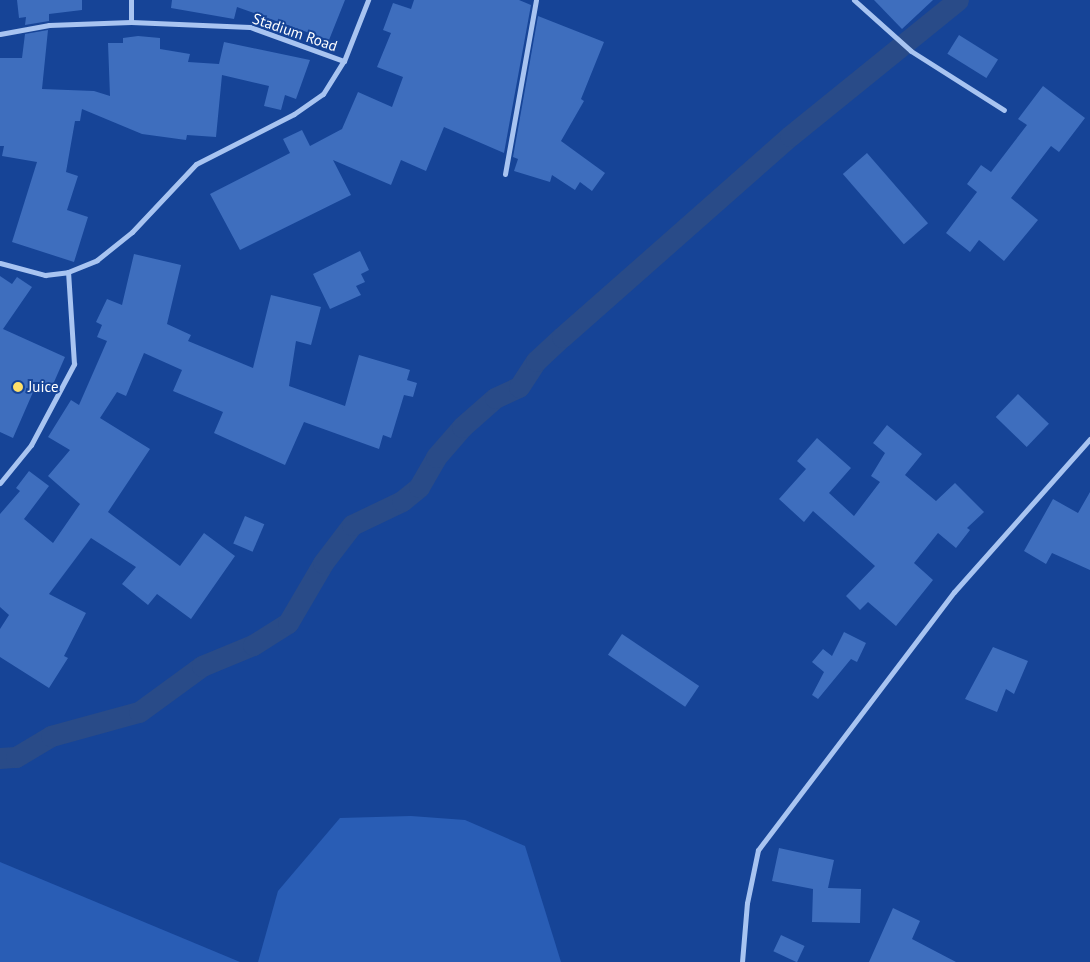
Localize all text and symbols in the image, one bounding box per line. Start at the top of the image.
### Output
street label: Stadium Road [250,9,340,55]
place label: Juice [28,378,59,396]
marker: Juice [12,381,24,393]

